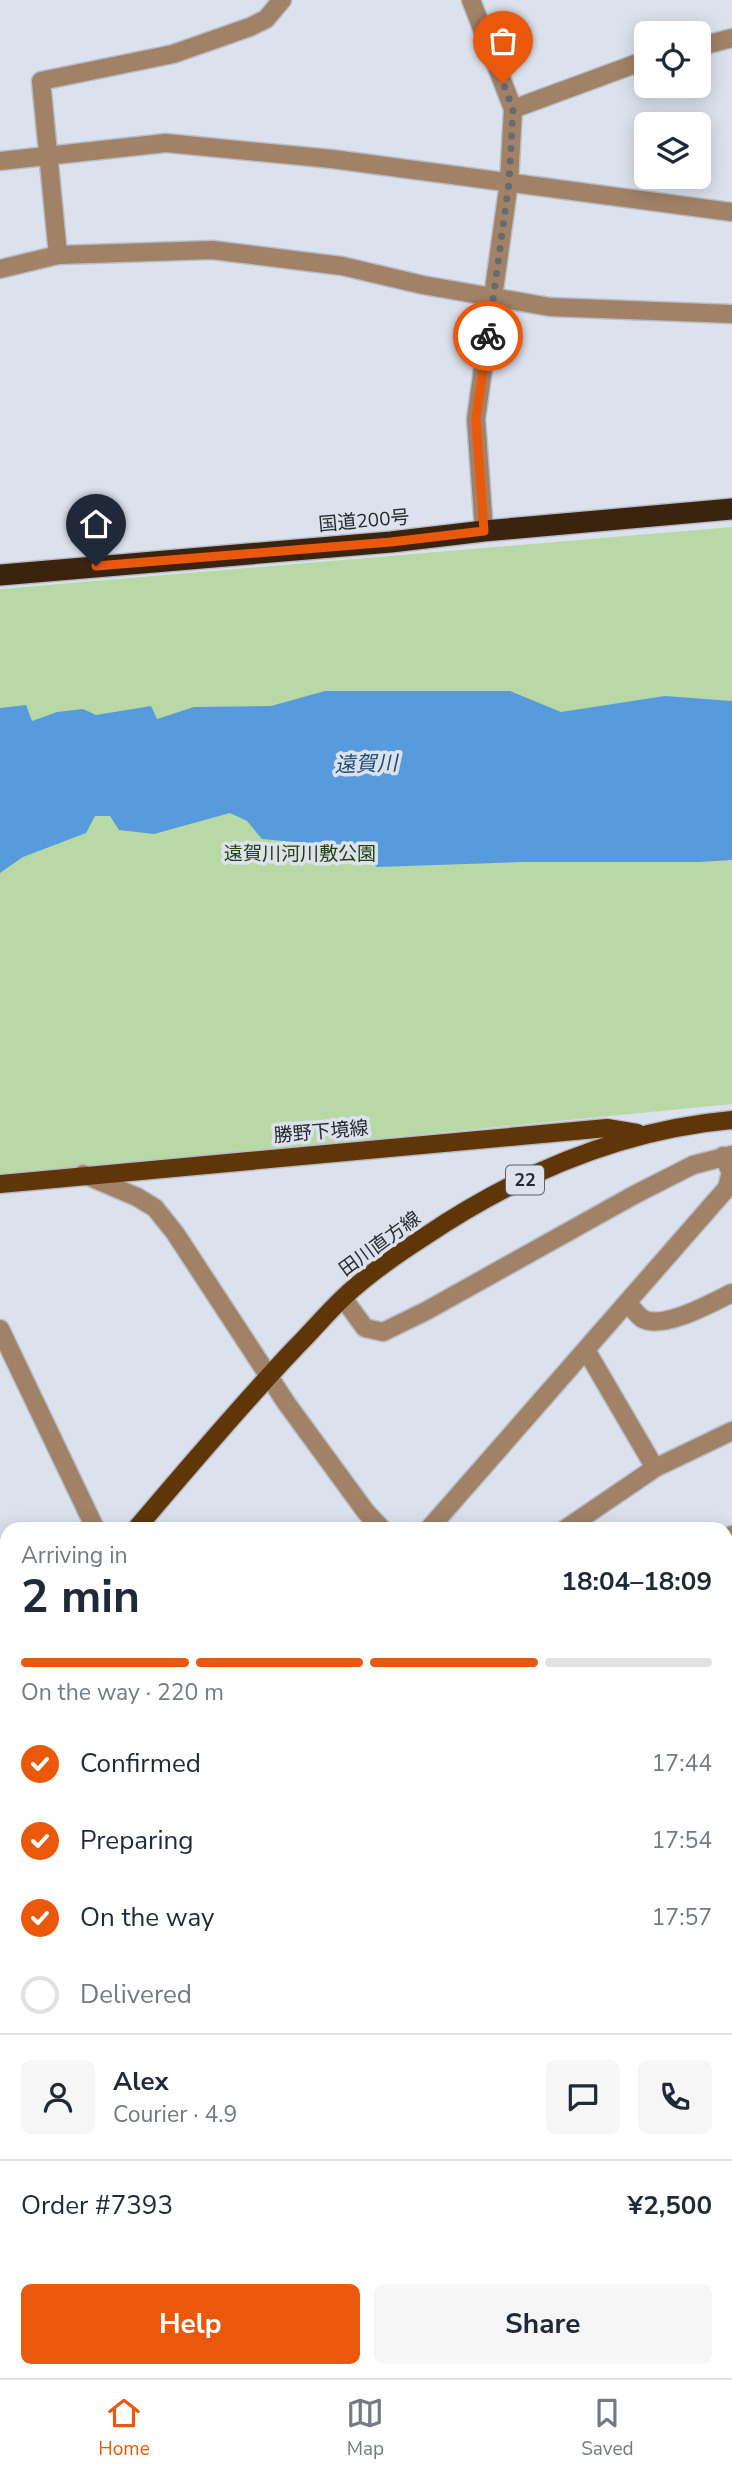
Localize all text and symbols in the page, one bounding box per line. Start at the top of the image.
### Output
pin [473,11,533,83]
map controls [634,21,711,189]
button: locate [634,21,711,98]
icon: bag [484,22,522,60]
button: layers [634,112,711,189]
courier [453,301,523,371]
icon: bike [469,317,507,355]
pin [66,494,126,566]
street label: 国道200号 [317,504,411,538]
icon: home [77,505,115,543]
water label: 遠賀川 [334,749,400,779]
park label: 遠賀川河川敷公園 [224,841,376,867]
street label: 勝野下境線 [273,1115,369,1149]
road number: 22 [506,1166,544,1195]
street label: 田川直方線 [334,1206,426,1282]
text: Arriving in [21,1540,128,1571]
text: 18:04–18:09 [561,1564,712,1599]
text: 2 min [21,1565,140,1628]
text: On the way · 220 m [21,1677,224,1708]
icon: check [21,1745,59,1783]
text: Confirmed [80,1746,201,1781]
text: 17:44 [652,1748,712,1779]
icon: check [21,1822,59,1860]
text: Preparing [80,1823,193,1858]
text: 17:54 [652,1825,712,1856]
icon: check [21,1899,59,1937]
text: On the way [80,1900,214,1935]
text: 17:57 [652,1902,712,1933]
text: Delivered [80,1977,192,2012]
button: person [21,2060,95,2134]
button: chat [546,2060,620,2134]
button: phone [638,2060,712,2134]
text: Alex [113,2064,169,2099]
text: Courier · 4.9 [113,2099,237,2130]
text: Order #7393 [21,2188,173,2223]
text: ¥2,500 [628,2188,712,2223]
button: Help [21,2284,360,2364]
button: Share [374,2284,712,2364]
tab: Home [98,2394,150,2462]
tab: Map [346,2394,384,2462]
tab: Saved [581,2394,634,2462]

